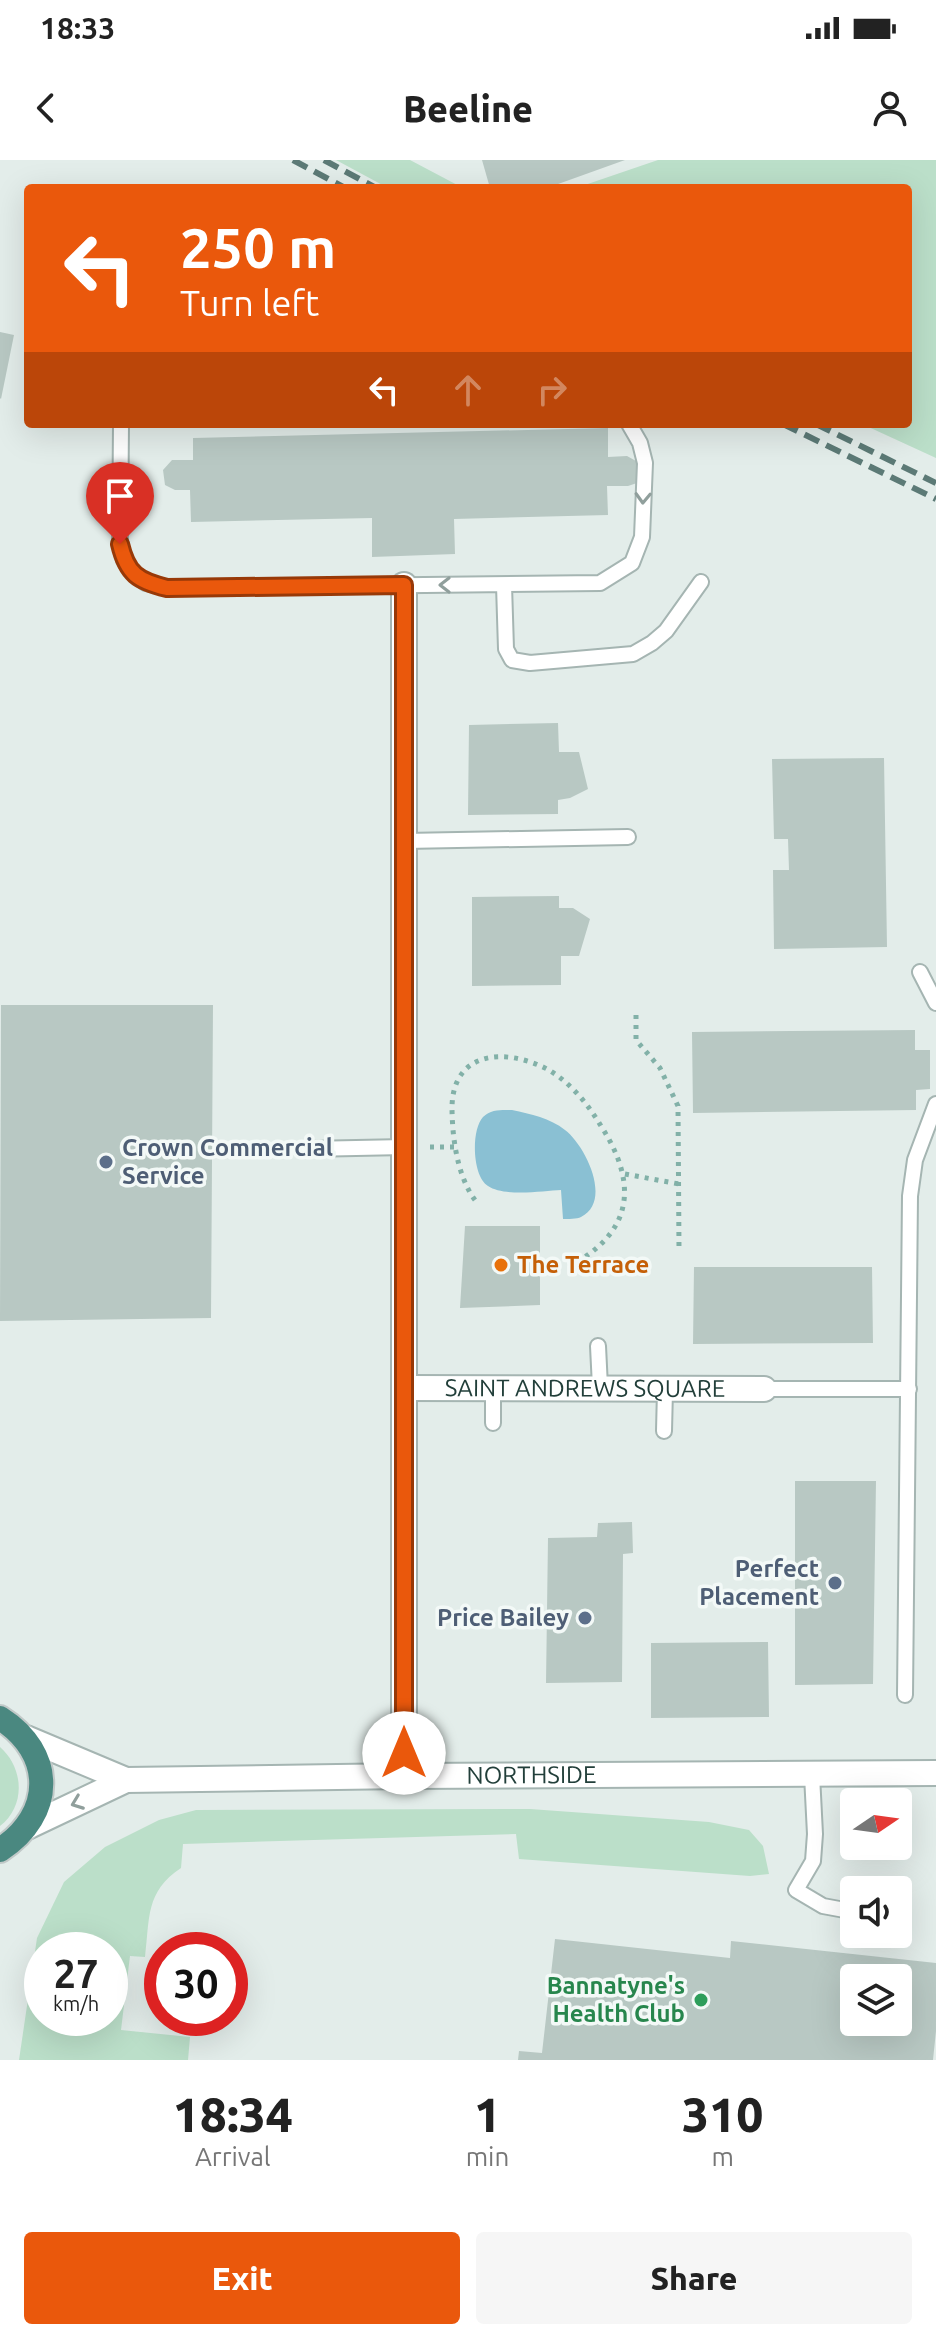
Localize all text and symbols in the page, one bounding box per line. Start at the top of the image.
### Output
text: 18:33 [40,11,115,45]
icon: back [24,86,68,130]
icon: person [868,86,912,130]
text: Beeline [403,88,533,129]
icon: left [48,216,152,320]
text: 250 m [180,216,336,279]
text: Turn left [180,282,319,323]
icon: left [362,368,406,412]
icon: ahead [446,368,490,412]
icon: right [530,368,574,412]
pin [86,462,154,544]
icon: arrive [98,474,142,518]
one-way arrow [635,492,652,505]
one-way arrow [438,576,451,594]
place label: Crown Commercial Service [122,1134,333,1189]
marker: Crown Commercial Service [97,1153,115,1171]
place label: The Terrace [517,1251,649,1278]
marker: The Terrace [492,1256,510,1274]
street label: SAINT ANDREWS SQUARE [445,1374,725,1402]
place label: Perfect Placement [699,1555,819,1610]
marker: Perfect Placement [826,1574,844,1592]
place label: Price Bailey [437,1604,569,1631]
marker: Price Bailey [576,1609,594,1627]
position arrow [362,1711,446,1795]
street label: NORTHSIDE [466,1761,597,1789]
north arrow [840,1788,912,1860]
map controls [840,1788,912,2036]
one-way arrow [71,1793,85,1810]
button: sound [840,1876,912,1948]
speed limit sign: 30 [144,1932,248,2036]
text: 27 [53,1951,99,1996]
button: layers [840,1964,912,2036]
place label: Bannatyne's Health Club [547,1972,685,2027]
marker: Bannatyne's Health Club [692,1991,710,2009]
text: km/h [53,1992,99,2015]
text: 18:34 [173,2087,293,2141]
text: 1 [474,2087,501,2141]
text: 310 [682,2087,763,2141]
text: Arrival [195,2142,271,2171]
text: min [466,2142,509,2171]
text: m [711,2142,734,2171]
button: Exit [24,2232,460,2324]
button: Share [476,2232,912,2324]

